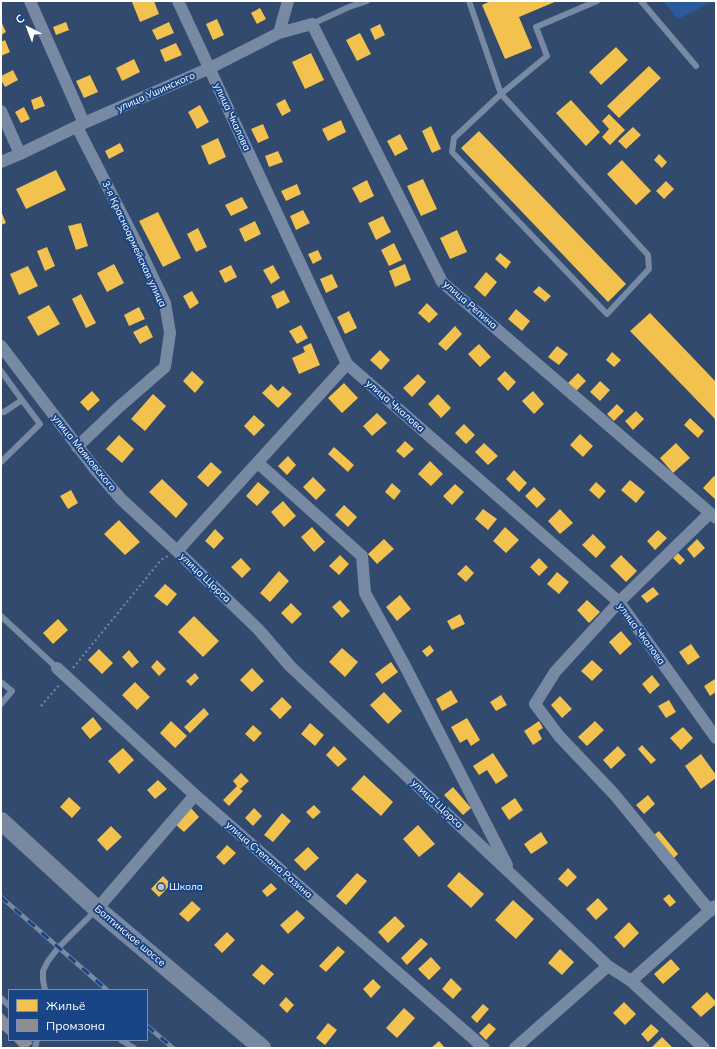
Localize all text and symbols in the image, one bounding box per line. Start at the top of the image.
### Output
north arrow [8,8,48,48]
text: С [12,11,27,27]
street label: улица Ушинского [115,69,197,115]
street label: улица Чкалова [211,81,253,153]
street label: 3-я Красноармейская улица [99,179,169,309]
street label: улица Репина [441,278,499,332]
street label: улица Чкалова [363,377,427,435]
street label: улица Маяковского [49,412,119,494]
street label: улица Щорса [177,551,233,605]
street label: улица Чкалова [615,601,667,667]
street label: улица Щорса [409,777,465,831]
street label: улица Степана Разина [223,819,315,901]
place label: Школа [169,881,203,893]
marker: Школа [156,882,166,892]
street label: Болтинское шоссе [92,903,168,969]
legend [8,989,148,1041]
text: Жильё [46,998,85,1013]
text: Промзона [46,1018,105,1033]

